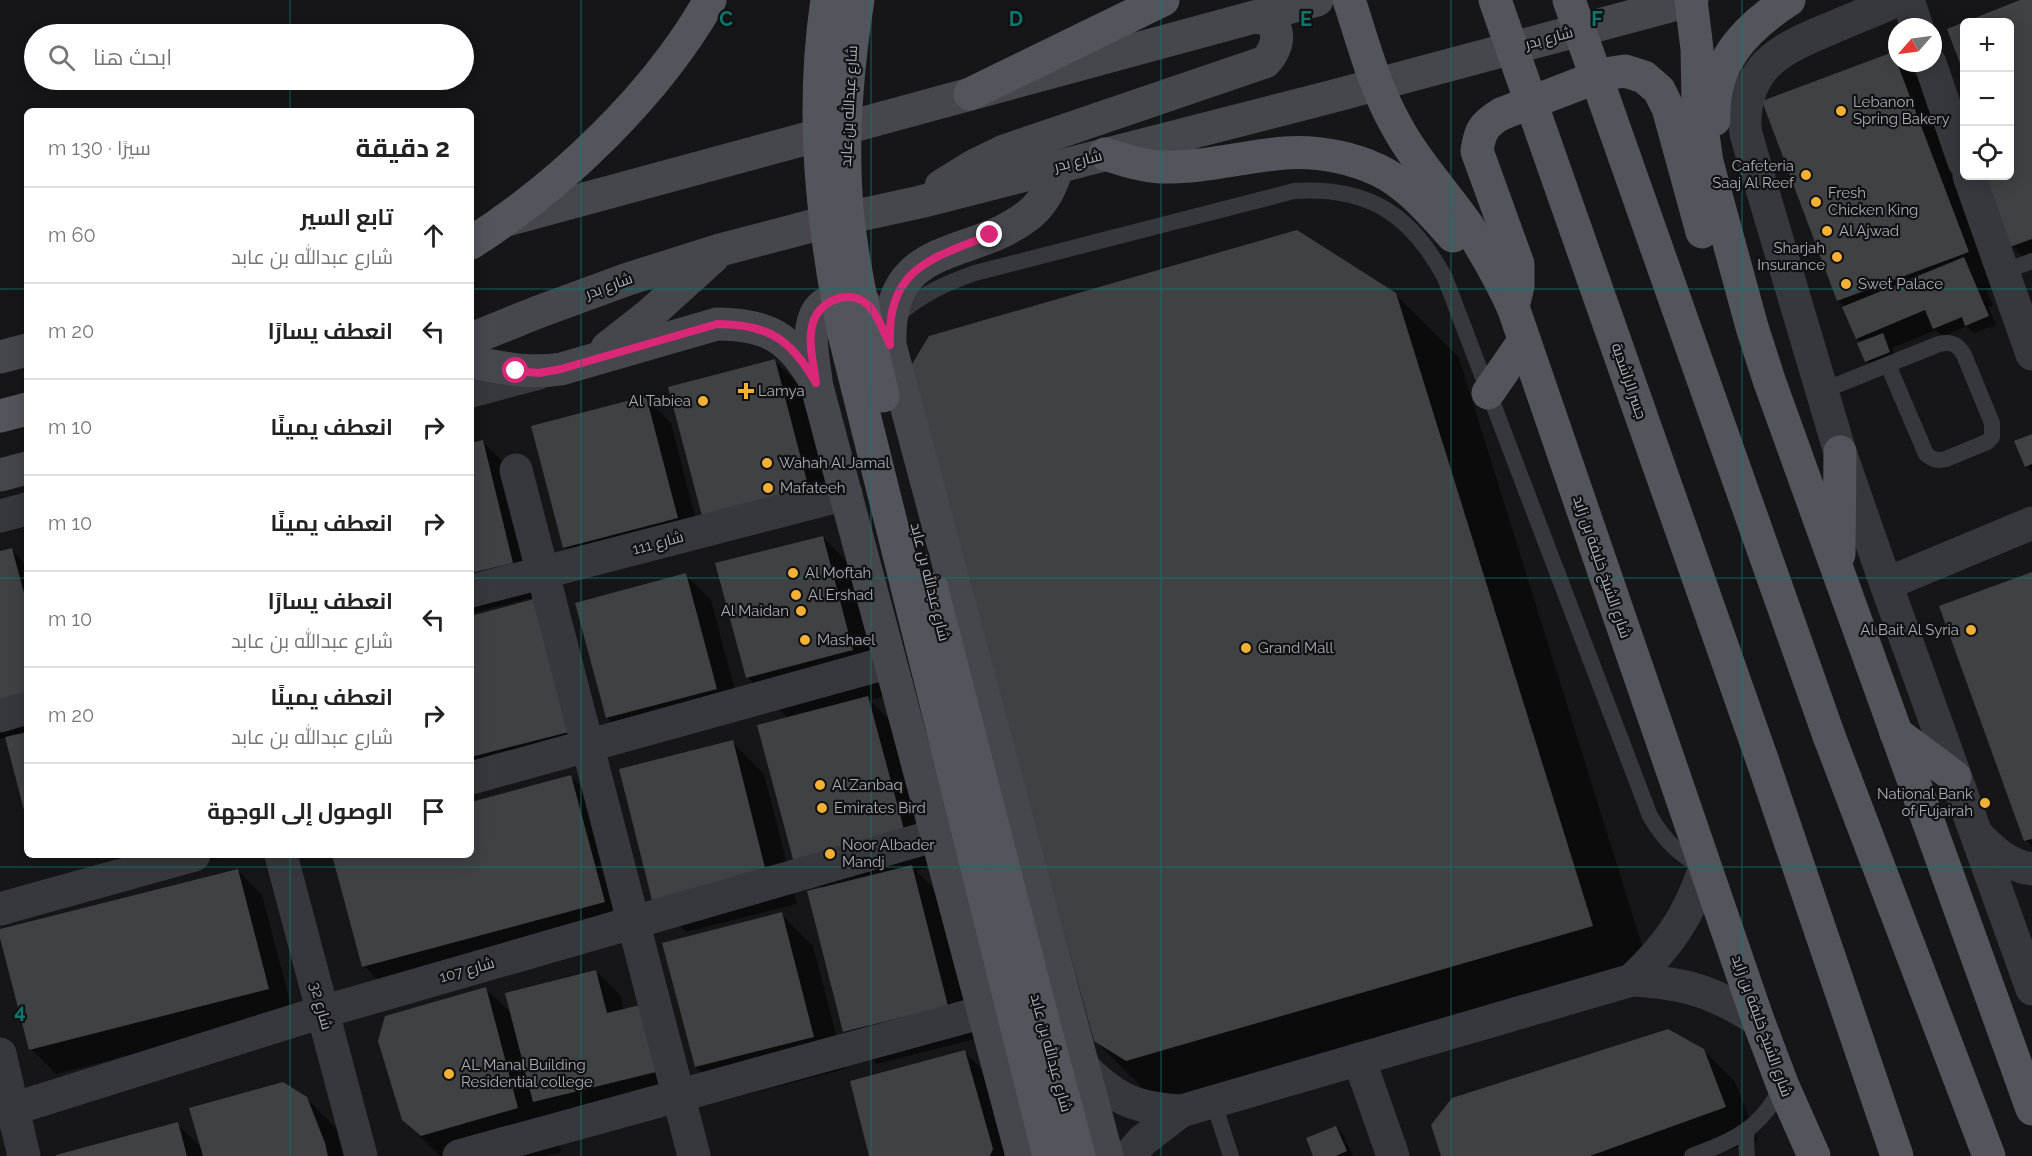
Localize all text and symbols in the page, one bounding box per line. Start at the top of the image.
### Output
text: C [719,7,733,31]
text: D [1009,7,1023,31]
text: E [1300,7,1312,31]
text: F [1591,7,1603,31]
north arrow [1888,18,1942,72]
map controls [1960,18,2014,180]
button: + [1960,18,2014,72]
street label: شارع بدر [1522,23,1575,55]
search box [24,24,474,90]
icon: search [45,41,78,74]
text: ابحث هنا [93,44,172,70]
street label: شارع عبدالله بن عابد [836,45,863,167]
button: − [1960,72,2014,126]
place label: Lebanon Spring Bakery [1853,93,1950,128]
marker: Lebanon Spring Bakery [1834,104,1848,118]
button: locate [1960,126,2014,180]
text: 2 دقيقة [356,133,450,163]
text: سيرًا · 130 m [48,136,151,160]
street label: شارع بدر [1051,146,1104,178]
place label: Cafeteria Saaj Al Reef [1712,157,1795,192]
marker: Cafeteria Saaj Al Reef [1799,168,1813,182]
place label: Fresh Chicken King [1828,184,1918,219]
marker: Fresh Chicken King [1809,195,1823,209]
text: تابع السير [300,204,393,230]
icon: ahead [417,219,450,252]
route end [976,221,1002,247]
place label: Al Ajwad [1839,222,1899,240]
text: 60 m [48,223,96,247]
marker: Al Ajwad [1820,224,1834,238]
place label: Sharjah Insurance [1757,239,1825,274]
text: شارع عبدالله بن عابد [231,245,393,269]
marker: Sharjah Insurance [1830,250,1844,264]
street label: شارع بدر [582,269,636,305]
place label: Swet Palace [1858,275,1943,293]
marker: Swet Palace [1839,277,1853,291]
icon: left [417,315,450,348]
text: انعطف يسارًا [268,318,393,344]
text: 20 m [48,319,94,343]
street label: جسر الراشدية [1608,341,1650,421]
route start [502,357,528,383]
place label: Lamya [758,382,805,400]
marker: Lamya [739,384,753,398]
place label: Al Tabiea [629,392,691,410]
marker: Al Tabiea [696,394,710,408]
icon: right [417,411,450,444]
text: انعطف يمينًا [270,414,393,440]
text: 10 m [48,415,92,439]
place label: Wahah Al Jamal [779,454,891,472]
marker: Wahah Al Jamal [760,456,774,470]
place label: Mafateeh [780,479,845,497]
marker: Mafateeh [761,481,775,495]
street label: شارع الشيخ خليفة بن زايد [1567,493,1635,641]
icon: right [417,507,450,540]
text: انعطف يمينًا [270,510,393,536]
text: 10 m [48,511,92,535]
street label: شارع عبدالله بن عابد [905,521,954,644]
street label: شارع 111 [630,528,686,560]
place label: Al Moftah [805,564,871,582]
marker: Al Moftah [786,566,800,580]
place label: Al Ershad [808,586,873,604]
text: انعطف يسارًا [268,588,393,614]
marker: Al Ershad [789,588,803,602]
place label: Al Maidan [721,602,789,620]
icon: left [417,603,450,636]
marker: Al Maidan [794,604,808,618]
text: 10 m [48,607,92,631]
place label: Al Bait Al Syria [1860,621,1959,639]
marker: Al Bait Al Syria [1964,623,1978,637]
text: شارع عبدالله بن عابد [231,629,393,653]
place label: Mashael [817,631,876,649]
marker: Mashael [798,633,812,647]
place label: Grand Mall [1258,639,1334,657]
marker: Grand Mall [1239,641,1253,655]
text: انعطف يمينًا [270,684,393,710]
icon: right [417,699,450,732]
text: 20 m [48,703,94,727]
text: شارع عبدالله بن عابد [231,725,393,749]
place label: Al Zanbaq [832,776,903,794]
marker: Al Zanbaq [813,778,827,792]
place label: National Bank of Fujairah [1877,785,1973,820]
icon: arrive [417,795,450,828]
marker: National Bank of Fujairah [1978,796,1992,810]
text: الوصول إلى الوجهة [207,798,393,824]
place label: Emirates Bird [834,799,926,817]
marker: Emirates Bird [815,801,829,815]
place label: Noor Albader Mandj [842,836,935,871]
marker: Noor Albader Mandj [823,847,837,861]
street label: شارع الشيخ خليفة بن زايد [1726,953,1796,1100]
street label: شارع 107 [437,954,497,988]
street label: شارع 32 [304,980,336,1032]
street label: شارع عبدالله بن عابد [1025,992,1076,1115]
text: 4 [14,999,26,1023]
place label: AL Manal Building Residential college [461,1056,593,1091]
marker: AL Manal Building Residential college [442,1067,456,1081]

